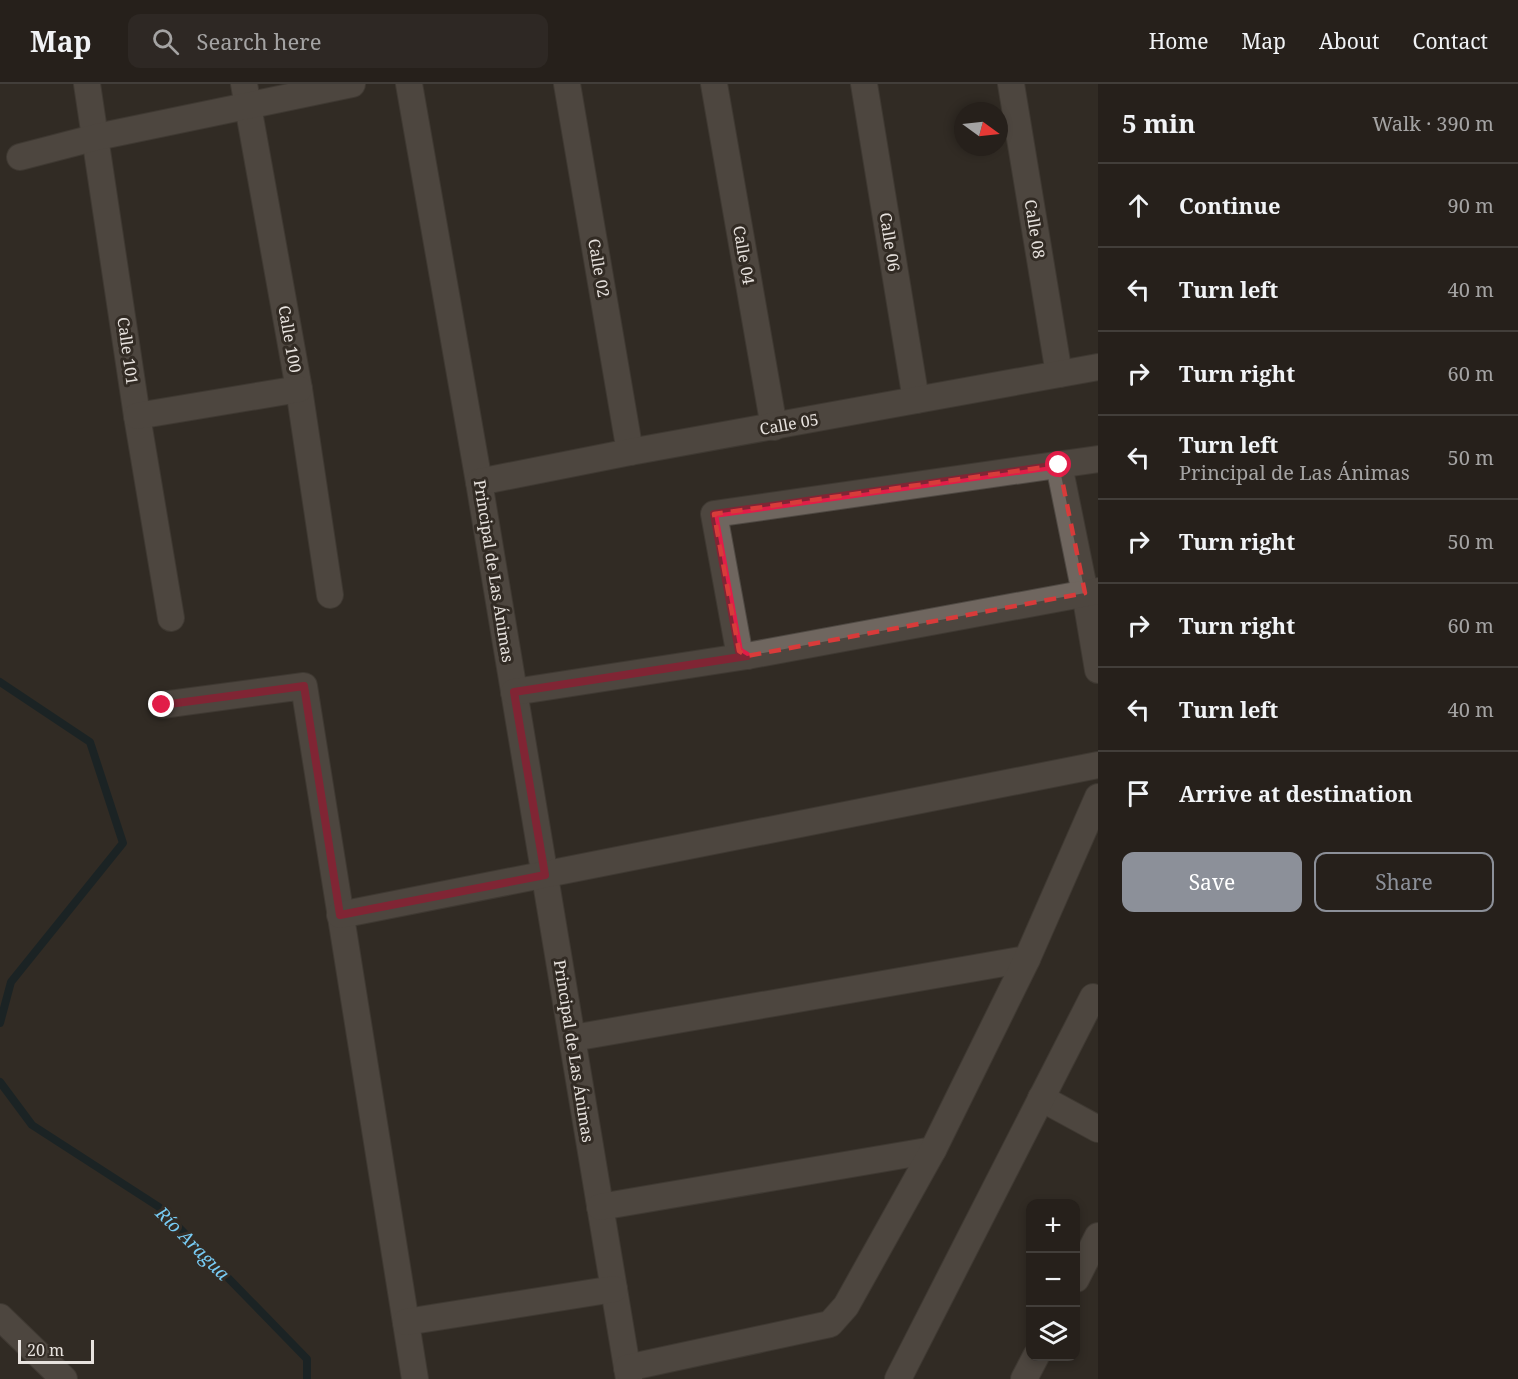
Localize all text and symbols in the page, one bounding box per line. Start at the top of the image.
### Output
search box [128,14,548,68]
text: Map [30,22,92,60]
icon: search [149,25,182,58]
text: Search here [197,26,321,56]
text: Home [1149,27,1209,55]
text: Map [1242,27,1286,55]
text: About [1319,27,1380,55]
text: Contact [1413,27,1488,55]
north arrow [954,102,1008,156]
text: 5 min [1122,105,1196,141]
text: Walk · 390 m [1372,110,1494,137]
icon: ahead [1122,189,1155,222]
text: Continue [1179,190,1281,220]
text: 90 m [1448,192,1494,219]
street label: Calle 08 [1019,198,1051,260]
street label: Calle 06 [874,211,906,273]
street label: Calle 04 [728,224,760,286]
street label: Calle 02 [583,237,615,299]
icon: left [1122,273,1155,306]
text: Turn left [1179,274,1278,304]
text: 40 m [1448,276,1494,303]
street label: Calle 100 [273,303,307,375]
street label: Calle 101 [112,316,144,386]
icon: right [1122,357,1155,390]
text: Turn right [1179,358,1295,388]
text: 60 m [1448,360,1494,387]
street label: Calle 05 [758,408,820,440]
text: Turn left [1179,429,1278,459]
icon: left [1122,441,1155,474]
text: 50 m [1448,444,1494,471]
route start [1045,451,1071,477]
text: Principal de Las Ánimas [1179,459,1410,486]
street label: Principal de Las Ánimas [469,478,519,664]
icon: right [1122,525,1155,558]
text: Turn right [1179,526,1295,556]
text: 50 m [1448,528,1494,555]
icon: right [1122,609,1155,642]
text: Turn right [1179,610,1295,640]
text: 60 m [1448,612,1494,639]
route end [148,691,174,717]
icon: left [1122,693,1155,726]
text: Turn left [1179,694,1278,724]
text: 40 m [1448,696,1494,723]
icon: arrive [1122,777,1155,810]
text: Arrive at destination [1179,778,1413,808]
button: Save [1122,852,1302,912]
button: Share [1314,852,1494,912]
street label: Principal de Las Ánimas [549,958,599,1144]
map controls [1026,1199,1080,1361]
button: + [1026,1199,1080,1253]
water label: Río Aragua [150,1200,235,1285]
button: − [1026,1253,1080,1307]
button: layers [1026,1307,1080,1361]
scale bar [18,1337,94,1364]
text: 20 m [27,1339,64,1361]

